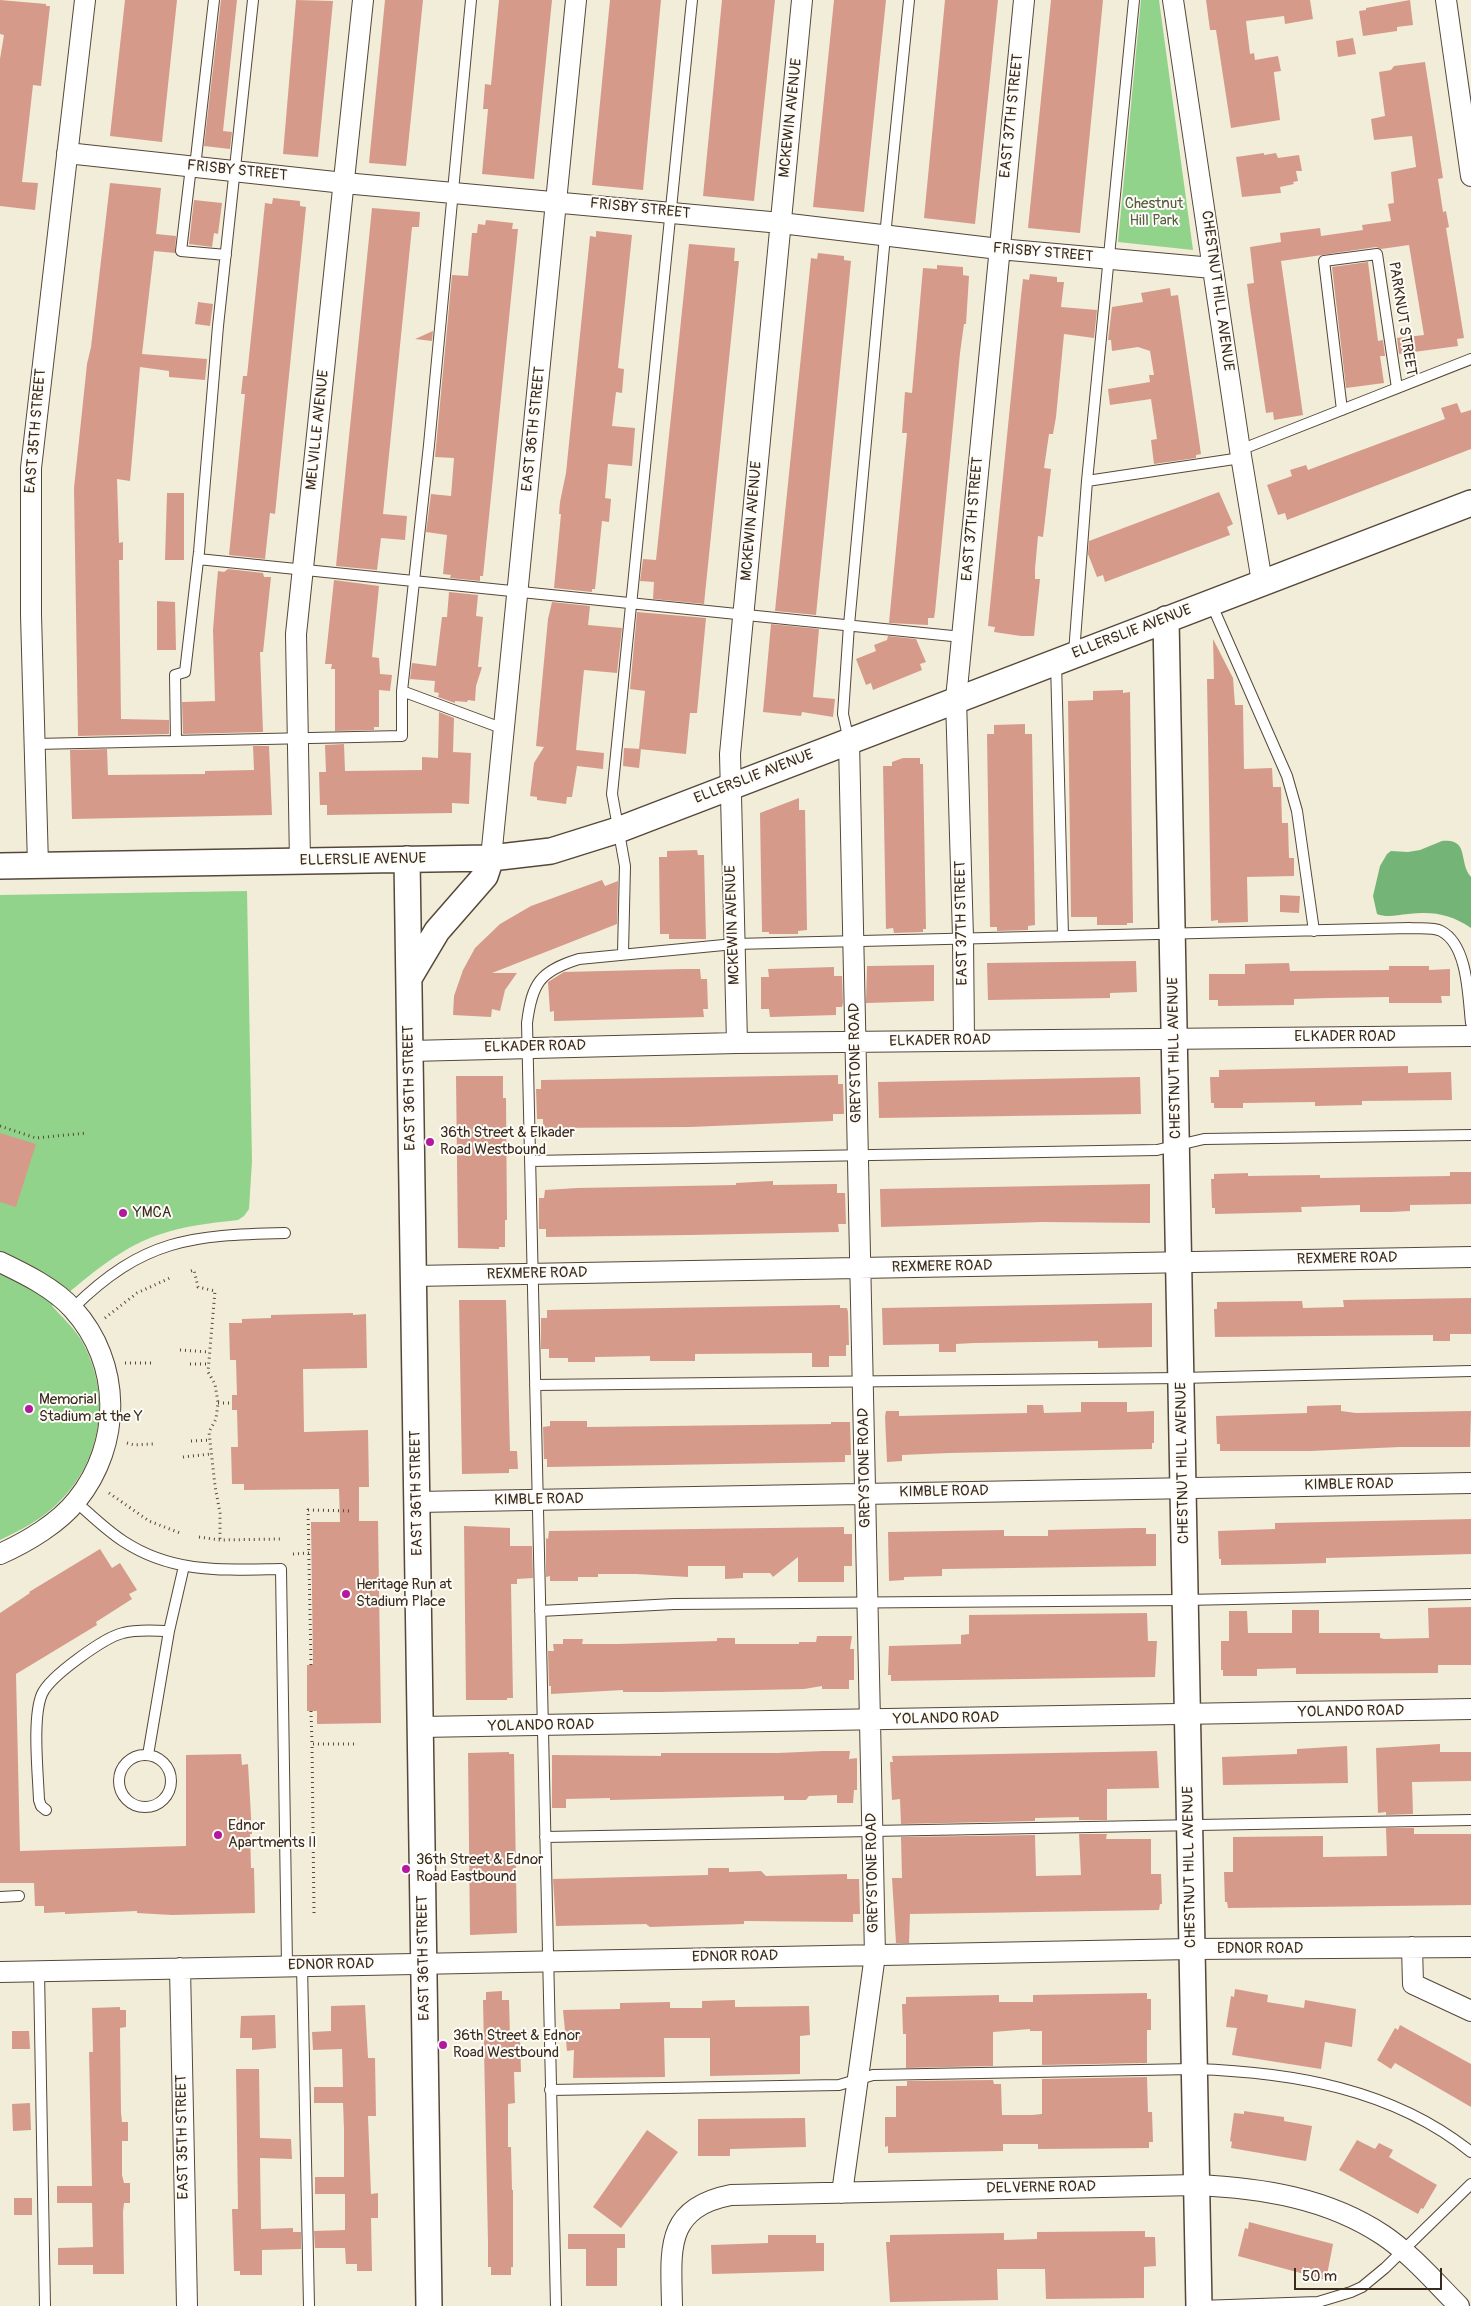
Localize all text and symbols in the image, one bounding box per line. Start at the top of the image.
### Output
street label: EAST 37TH STREET [997,53,1027,179]
street label: MCKEWIN AVENUE [776,57,806,179]
street label: FRISBY STREET [186,157,288,185]
street label: FRISBY STREET [589,195,691,223]
park label: Chestnut Hill Park [1125,195,1183,230]
street label: CHESTNUT HILL AVENUE [1197,210,1237,372]
street label: FRISBY STREET [992,240,1094,266]
street label: PARKNUT STREET [1384,261,1420,377]
street label: EAST 36TH STREET [518,366,550,492]
street label: EAST 35TH STREET [22,368,50,494]
street label: MELVILLE AVENUE [303,369,333,491]
street label: EAST 37TH STREET [959,456,987,582]
street label: MCKEWIN AVENUE [738,460,766,582]
street label: ELLERSLIE AVENUE [1070,601,1194,663]
street label: ELLERSLIE AVENUE [692,746,816,808]
street label: ELLERSLIE AVENUE [300,850,426,870]
street label: EAST 37TH STREET [952,860,972,986]
street label: MCKEWIN AVENUE [722,865,744,985]
street label: CHESTNUT HILL AVENUE [1165,977,1185,1139]
street label: GREYSTONE ROAD [846,1003,866,1123]
street label: EAST 36TH STREET [400,1025,420,1151]
street label: ELKADER ROAD [1294,1028,1396,1046]
street label: ELKADER ROAD [889,1031,991,1051]
street label: ELKADER ROAD [484,1037,586,1057]
place label: 36th Street & Elkader Road Westbound [440,1124,575,1159]
marker: 36th Street & Elkader Road Westbound [424,1136,436,1148]
place label: YMCA [133,1204,172,1222]
marker: YMCA [117,1207,129,1219]
street label: REXMERE ROAD [1297,1249,1397,1269]
street label: REXMERE ROAD [892,1257,992,1277]
street label: REXMERE ROAD [487,1264,587,1284]
street label: CHESTNUT HILL AVENUE [1173,1382,1193,1544]
place label: Memorial Stadium at the Y [39,1391,143,1426]
marker: Memorial Stadium at the Y [23,1403,35,1415]
street label: GREYSTONE ROAD [855,1408,875,1528]
street label: EAST 36TH STREET [407,1430,427,1556]
street label: KIMBLE ROAD [1304,1475,1394,1495]
street label: KIMBLE ROAD [899,1482,989,1502]
street label: KIMBLE ROAD [494,1490,584,1510]
place label: Heritage Run at Stadium Place [356,1576,452,1611]
marker: Heritage Run at Stadium Place [340,1588,352,1600]
street label: YOLANDO ROAD [1298,1702,1404,1722]
street label: YOLANDO ROAD [893,1709,999,1729]
street label: YOLANDO ROAD [488,1716,594,1736]
street label: CHESTNUT HILL AVENUE [1180,1786,1200,1948]
street label: GREYSTONE ROAD [863,1813,883,1933]
place label: Ednor Apartments II [228,1817,316,1852]
marker: Ednor Apartments II [212,1829,224,1841]
place label: 36th Street & Ednor Road Eastbound [416,1851,543,1886]
marker: 36th Street & Ednor Road Eastbound [400,1863,412,1875]
street label: EAST 36TH STREET [414,1895,434,2021]
street label: EDNOR ROAD [1217,1940,1303,1958]
street label: EDNOR ROAD [692,1947,778,1967]
street label: EDNOR ROAD [288,1955,374,1975]
place label: 36th Street & Ednor Road Westbound [453,2027,580,2062]
marker: 36th Street & Ednor Road Westbound [437,2039,449,2051]
street label: EAST 35TH STREET [173,2074,193,2200]
street label: DELVERNE ROAD [986,2178,1096,2198]
scale bar [1296,2258,1444,2290]
text: 50 m [1302,2267,1337,2286]

